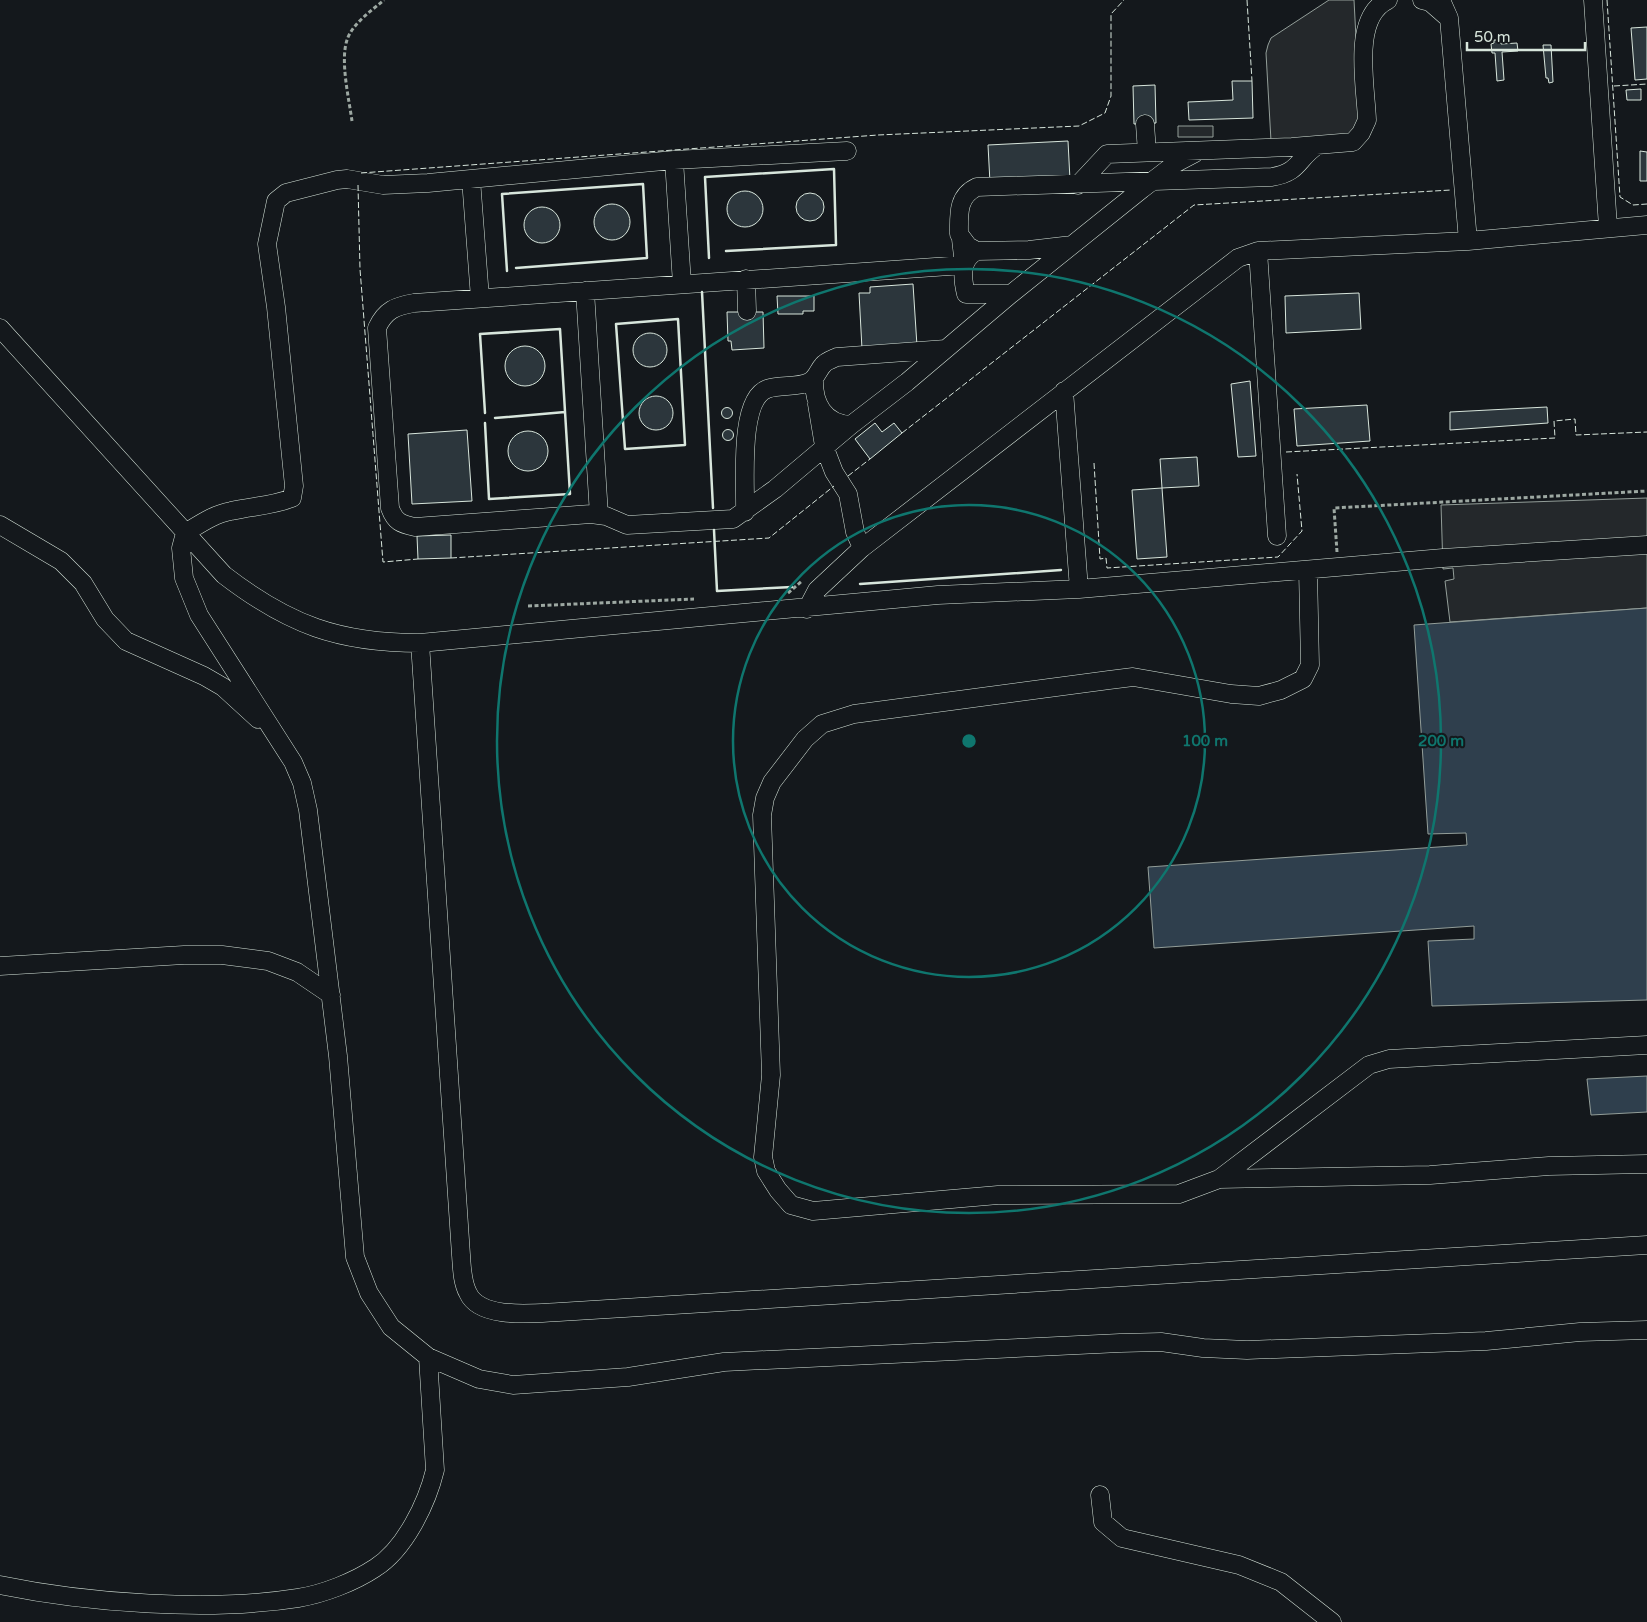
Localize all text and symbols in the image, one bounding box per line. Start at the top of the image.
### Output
scale bar [1467,20,1584,52]
text: 50 m [1474,28,1511,46]
centre of rings [960,732,978,750]
text: 100 m [1182,732,1228,750]
text: 200 m [1418,732,1464,750]

